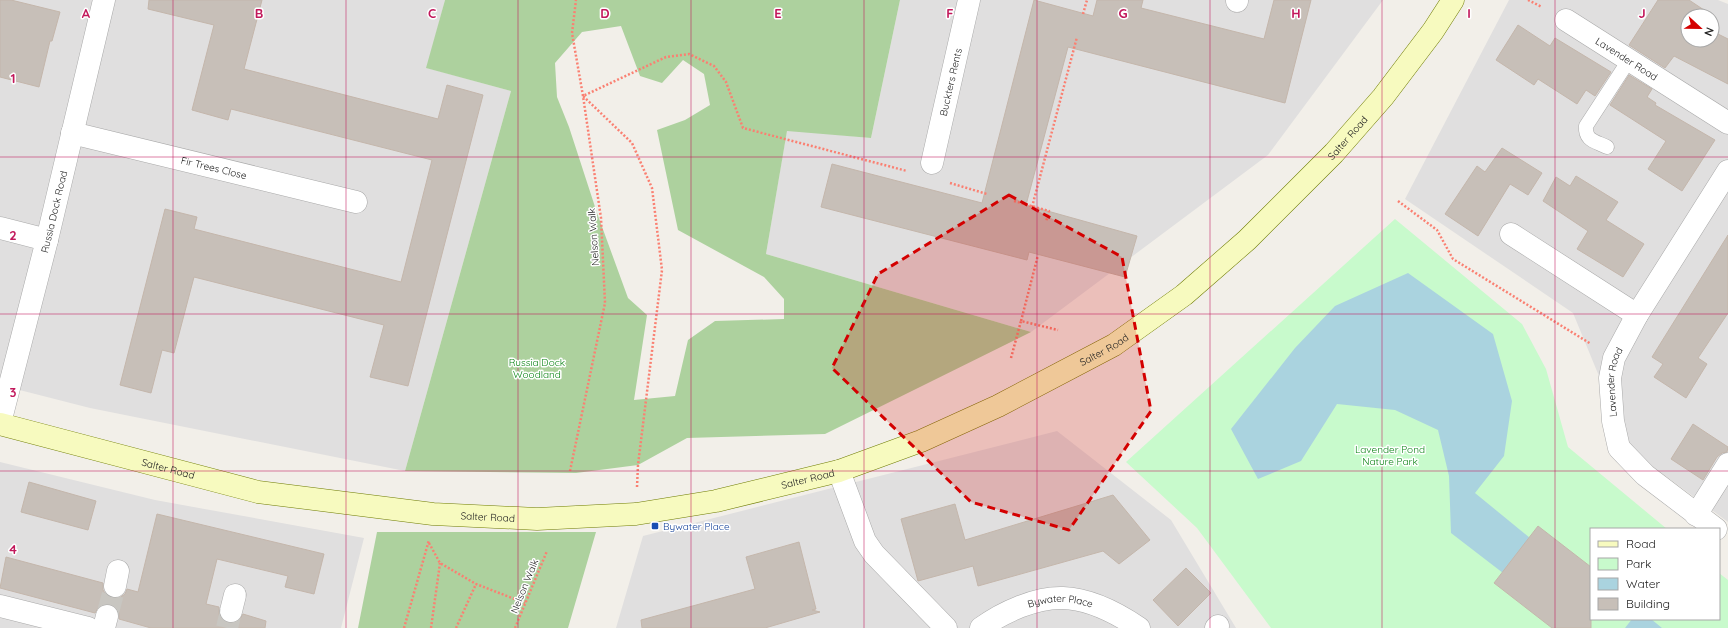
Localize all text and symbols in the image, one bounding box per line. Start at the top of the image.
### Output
text: A [82,5,91,21]
text: B [255,5,263,21]
text: C [428,5,436,21]
text: D [600,5,610,21]
text: E [774,5,782,21]
text: F [946,5,954,21]
text: G [1118,5,1128,21]
text: H [1291,5,1301,21]
text: I [1467,5,1471,21]
text: J [1638,5,1646,21]
north arrow [1680,8,1720,48]
text: N [1701,25,1717,38]
street label: Lavender Road [1593,34,1660,84]
street label: Buckters Rents [937,47,965,117]
text: 1 [10,70,16,86]
street label: Salter Road [1325,113,1371,163]
street label: Fir Trees Close [179,154,248,182]
street label: Russia Dock Road [38,169,70,254]
street label: Nelson Walk [585,208,602,266]
text: 2 [9,227,17,243]
street label: Salter Road [1077,331,1131,369]
street label: Lavender Road [1604,345,1626,417]
park label: Russia Dock Woodland [509,356,565,381]
text: 3 [10,384,17,400]
park label: Lavender Pond Nature Park [1355,443,1425,468]
street label: Salter Road [140,456,196,482]
street label: Salter Road [780,466,836,492]
street label: Salter Road [460,509,515,525]
place label: Bywater Place [663,520,730,533]
marker: Bywater Place [650,521,660,531]
legend [1590,528,1720,620]
text: Road [1626,536,1656,551]
text: 4 [9,541,17,557]
text: Park [1626,556,1651,571]
street label: Nelson Walk [508,557,541,615]
text: Water [1626,576,1661,591]
street label: Bywater Place [1026,592,1095,611]
text: Building [1626,596,1670,611]

